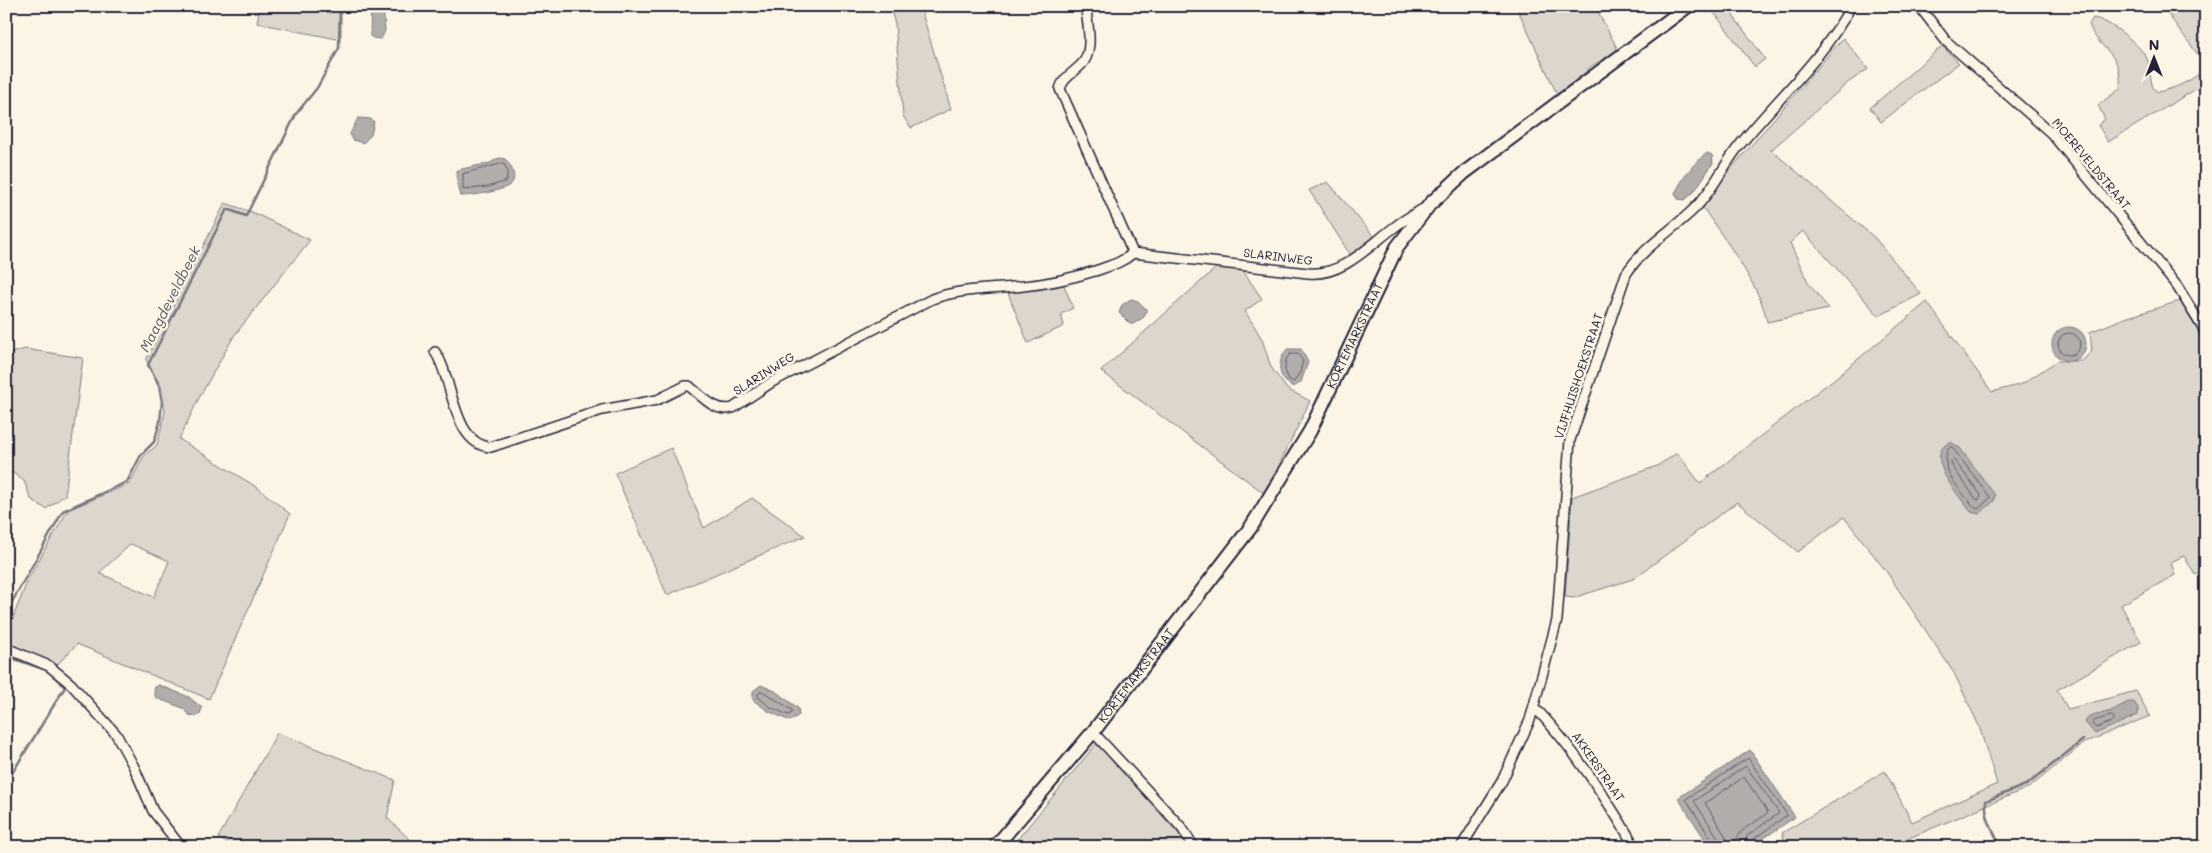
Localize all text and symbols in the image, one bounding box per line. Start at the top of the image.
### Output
north arrow [2130,32,2180,82]
text: N [2149,35,2159,54]
street label: MOEREVELDSTRAAT [2049,115,2135,212]
water label: Maagdeveldbeek [135,242,205,355]
street label: SLARINWEG [1243,244,1314,268]
street label: KORTEMARKSTRAAT [1322,279,1386,391]
street label: VIJFHUISHOEKSTRAAT [1550,310,1606,441]
street label: SLARINWEG [730,348,797,398]
street label: KORTEMARKSTRAAT [1094,624,1177,726]
street label: AKKERSTRAAT [1569,728,1629,805]

